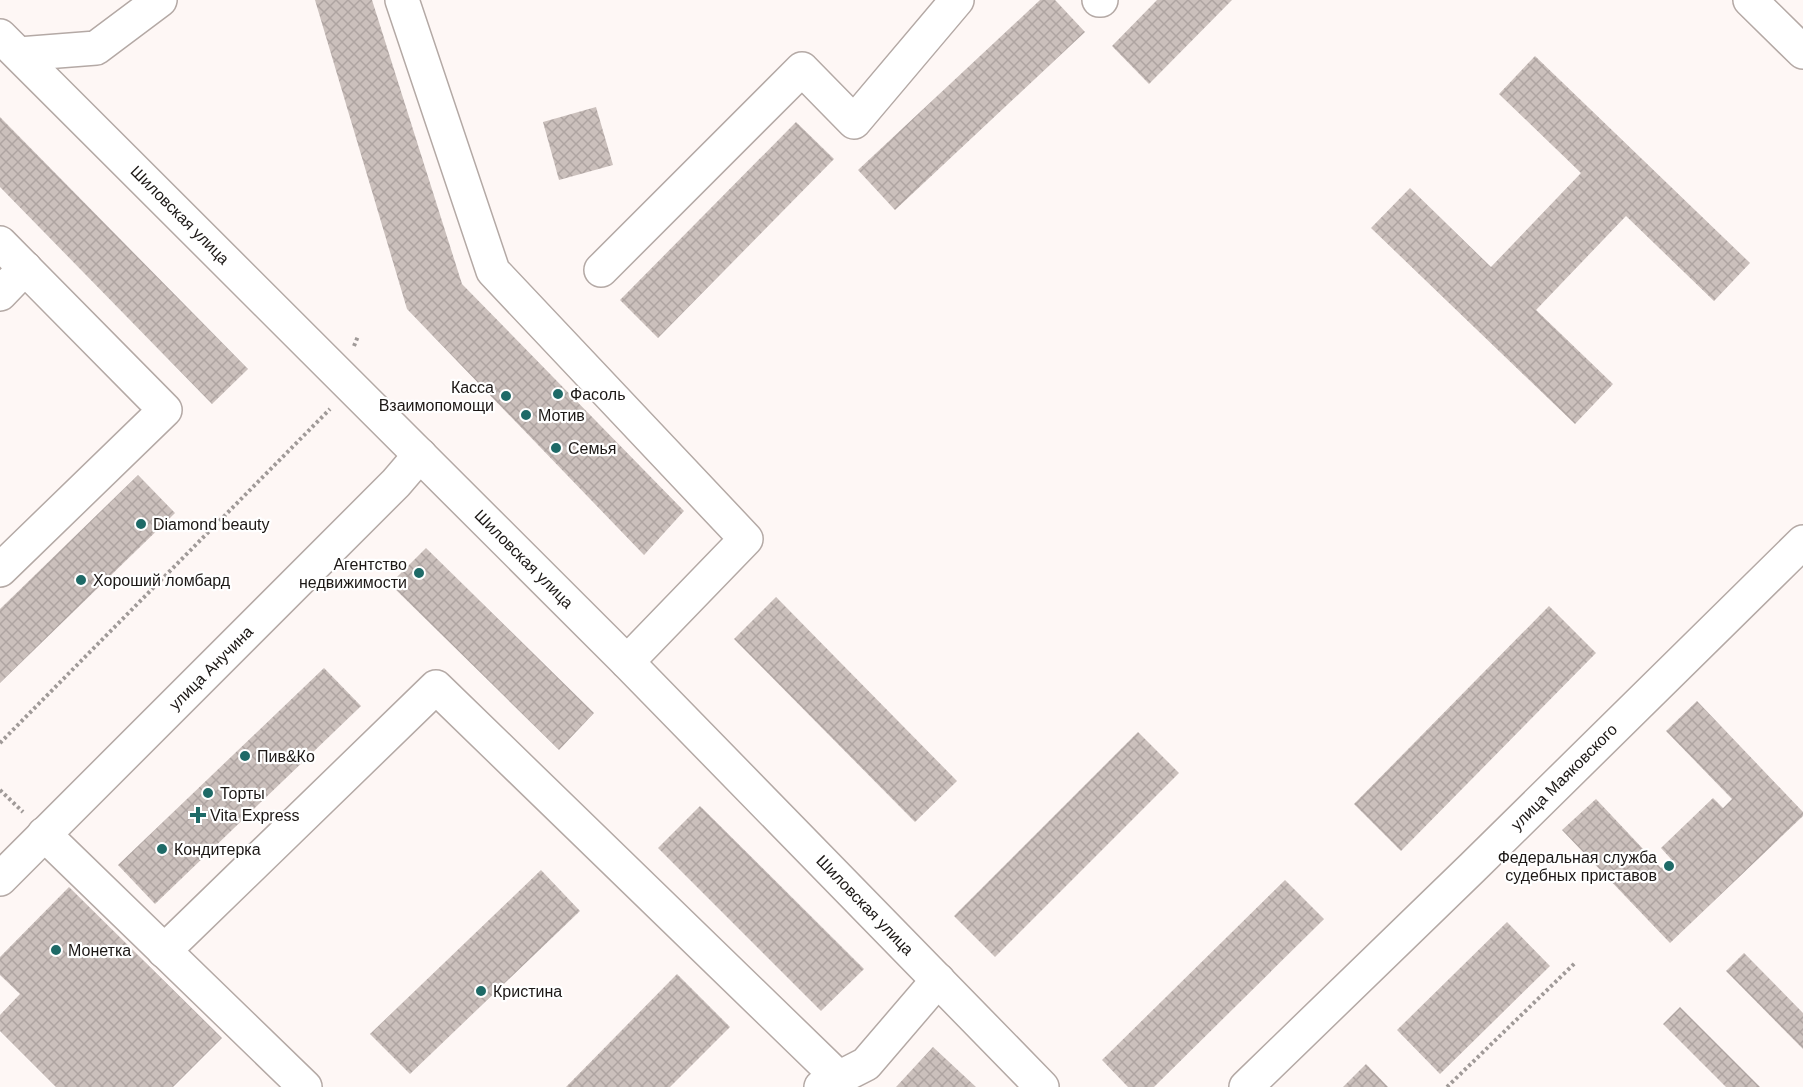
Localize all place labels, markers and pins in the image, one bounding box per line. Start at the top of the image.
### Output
place label: Касса Взаимопомощи [379,379,494,414]
place label: Фасоль [570,386,625,403]
marker: Фасоль [551,387,565,401]
marker: Касса Взаимопомощи [499,389,513,403]
place label: Мотив [538,407,585,424]
marker: Мотив [519,408,533,422]
place label: Семья [568,440,616,457]
marker: Семья [549,441,563,455]
place label: Diamond beauty [153,516,270,533]
marker: Diamond beauty [134,517,148,531]
place label: Агентство недвижимости [299,556,407,591]
marker: Агентство недвижимости [412,566,426,580]
place label: Хороший ломбард [93,572,231,589]
marker: Хороший ломбард [74,573,88,587]
place label: Пив&Ко [257,748,315,765]
marker: Пив&Ко [238,749,252,763]
place label: Торты [220,785,265,802]
marker: Торты [201,786,215,800]
place label: Vita Express [210,807,300,824]
marker: Vita Express [191,808,205,822]
place label: Кондитерка [174,841,261,858]
marker: Кондитерка [155,842,169,856]
place label: Федеральная служба судебных приставов [1498,849,1657,884]
marker: Федеральная служба судебных приставов [1662,859,1676,873]
place label: Монетка [68,942,131,959]
marker: Монетка [49,943,63,957]
place label: Кристина [493,983,562,1000]
marker: Кристина [474,984,488,998]

